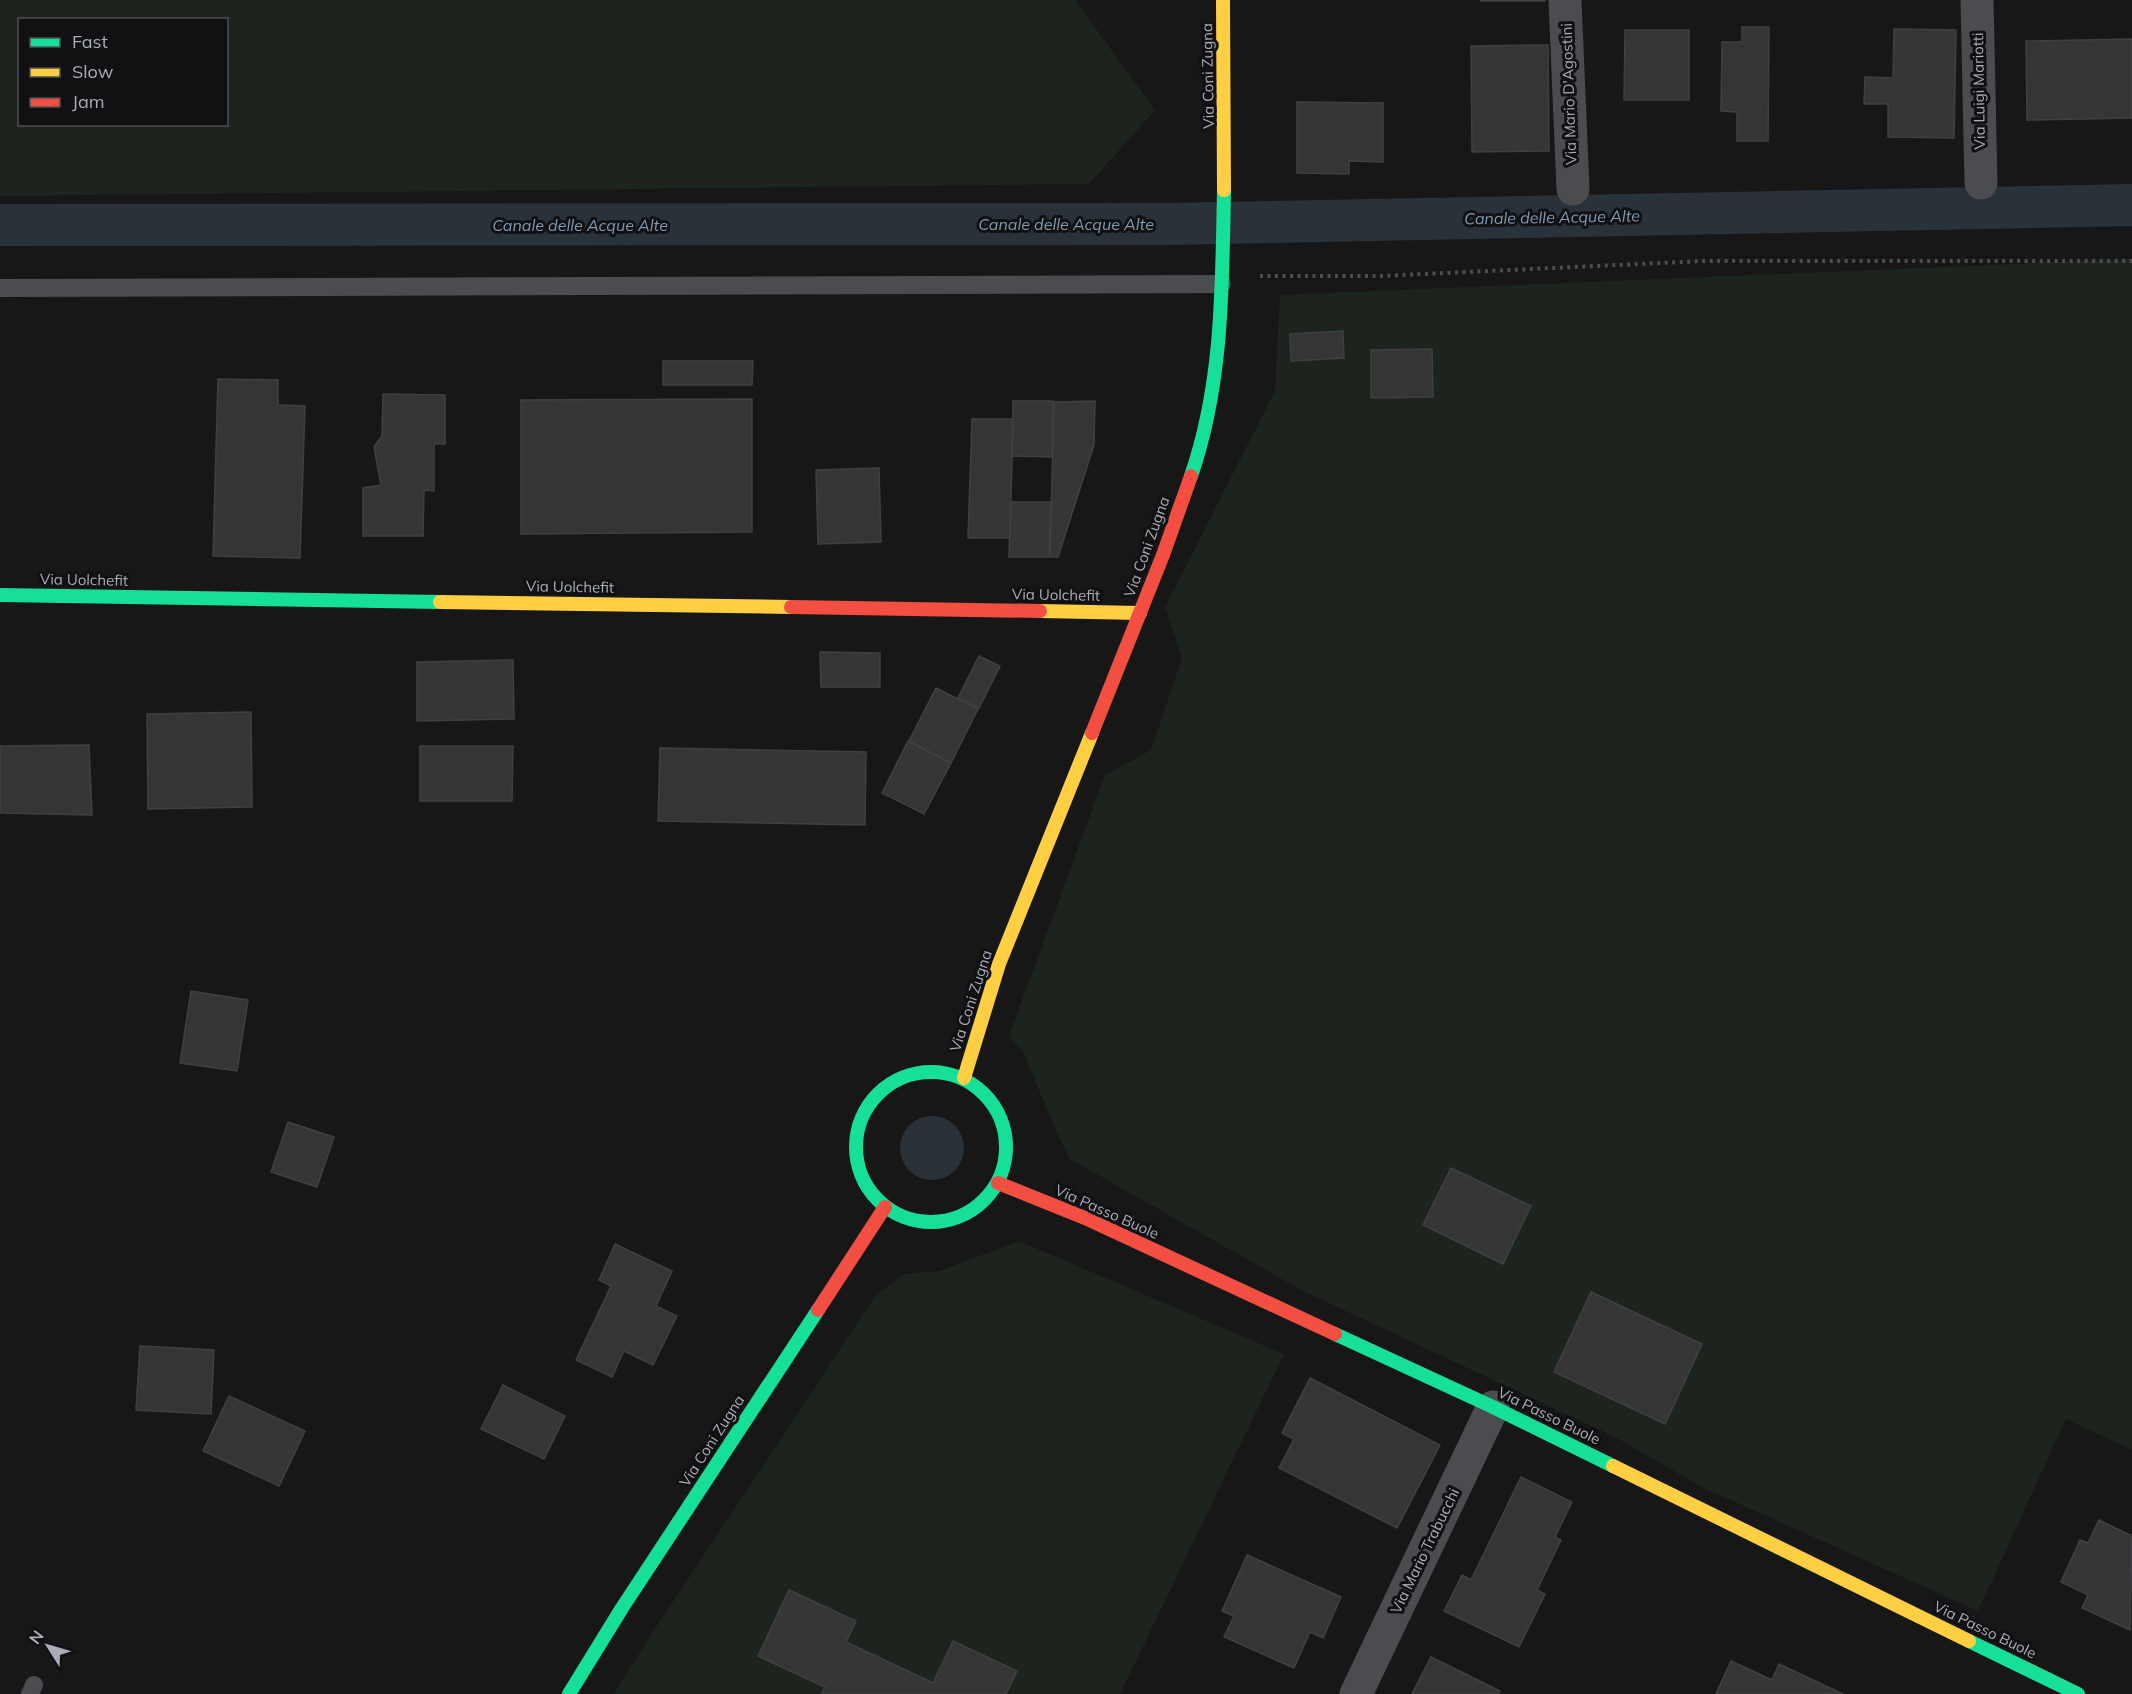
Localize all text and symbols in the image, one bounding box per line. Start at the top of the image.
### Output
legend [18,18,228,126]
street label: Via Coni Zugna [1197,23,1218,129]
street label: Via Mario D'Agostini [1557,23,1580,165]
text: Fast [72,30,108,53]
street label: Via Luigi Mariotti [1968,32,1989,150]
text: Slow [72,60,114,83]
text: Jam [72,90,105,113]
water label: Canale delle Acque Alte [1464,205,1640,229]
water label: Canale delle Acque Alte [978,214,1154,234]
water label: Canale delle Acque Alte [492,215,668,235]
street label: Via Coni Zugna [1120,494,1174,600]
street label: Via Uolchefit [40,569,128,590]
street label: Via Uolchefit [526,576,614,597]
street label: Via Uolchefit [1012,584,1100,605]
street label: Via Coni Zugna [945,948,996,1054]
street label: Via Passo Buole [1052,1180,1162,1243]
street label: Via Passo Buole [1495,1382,1604,1449]
street label: Via Coni Zugna [675,1391,748,1490]
street label: Via Mario Trabucchi [1386,1485,1463,1617]
street label: Via Passo Buole [1931,1596,2040,1663]
north arrow [18,1616,78,1676]
text: N [24,1626,48,1648]

